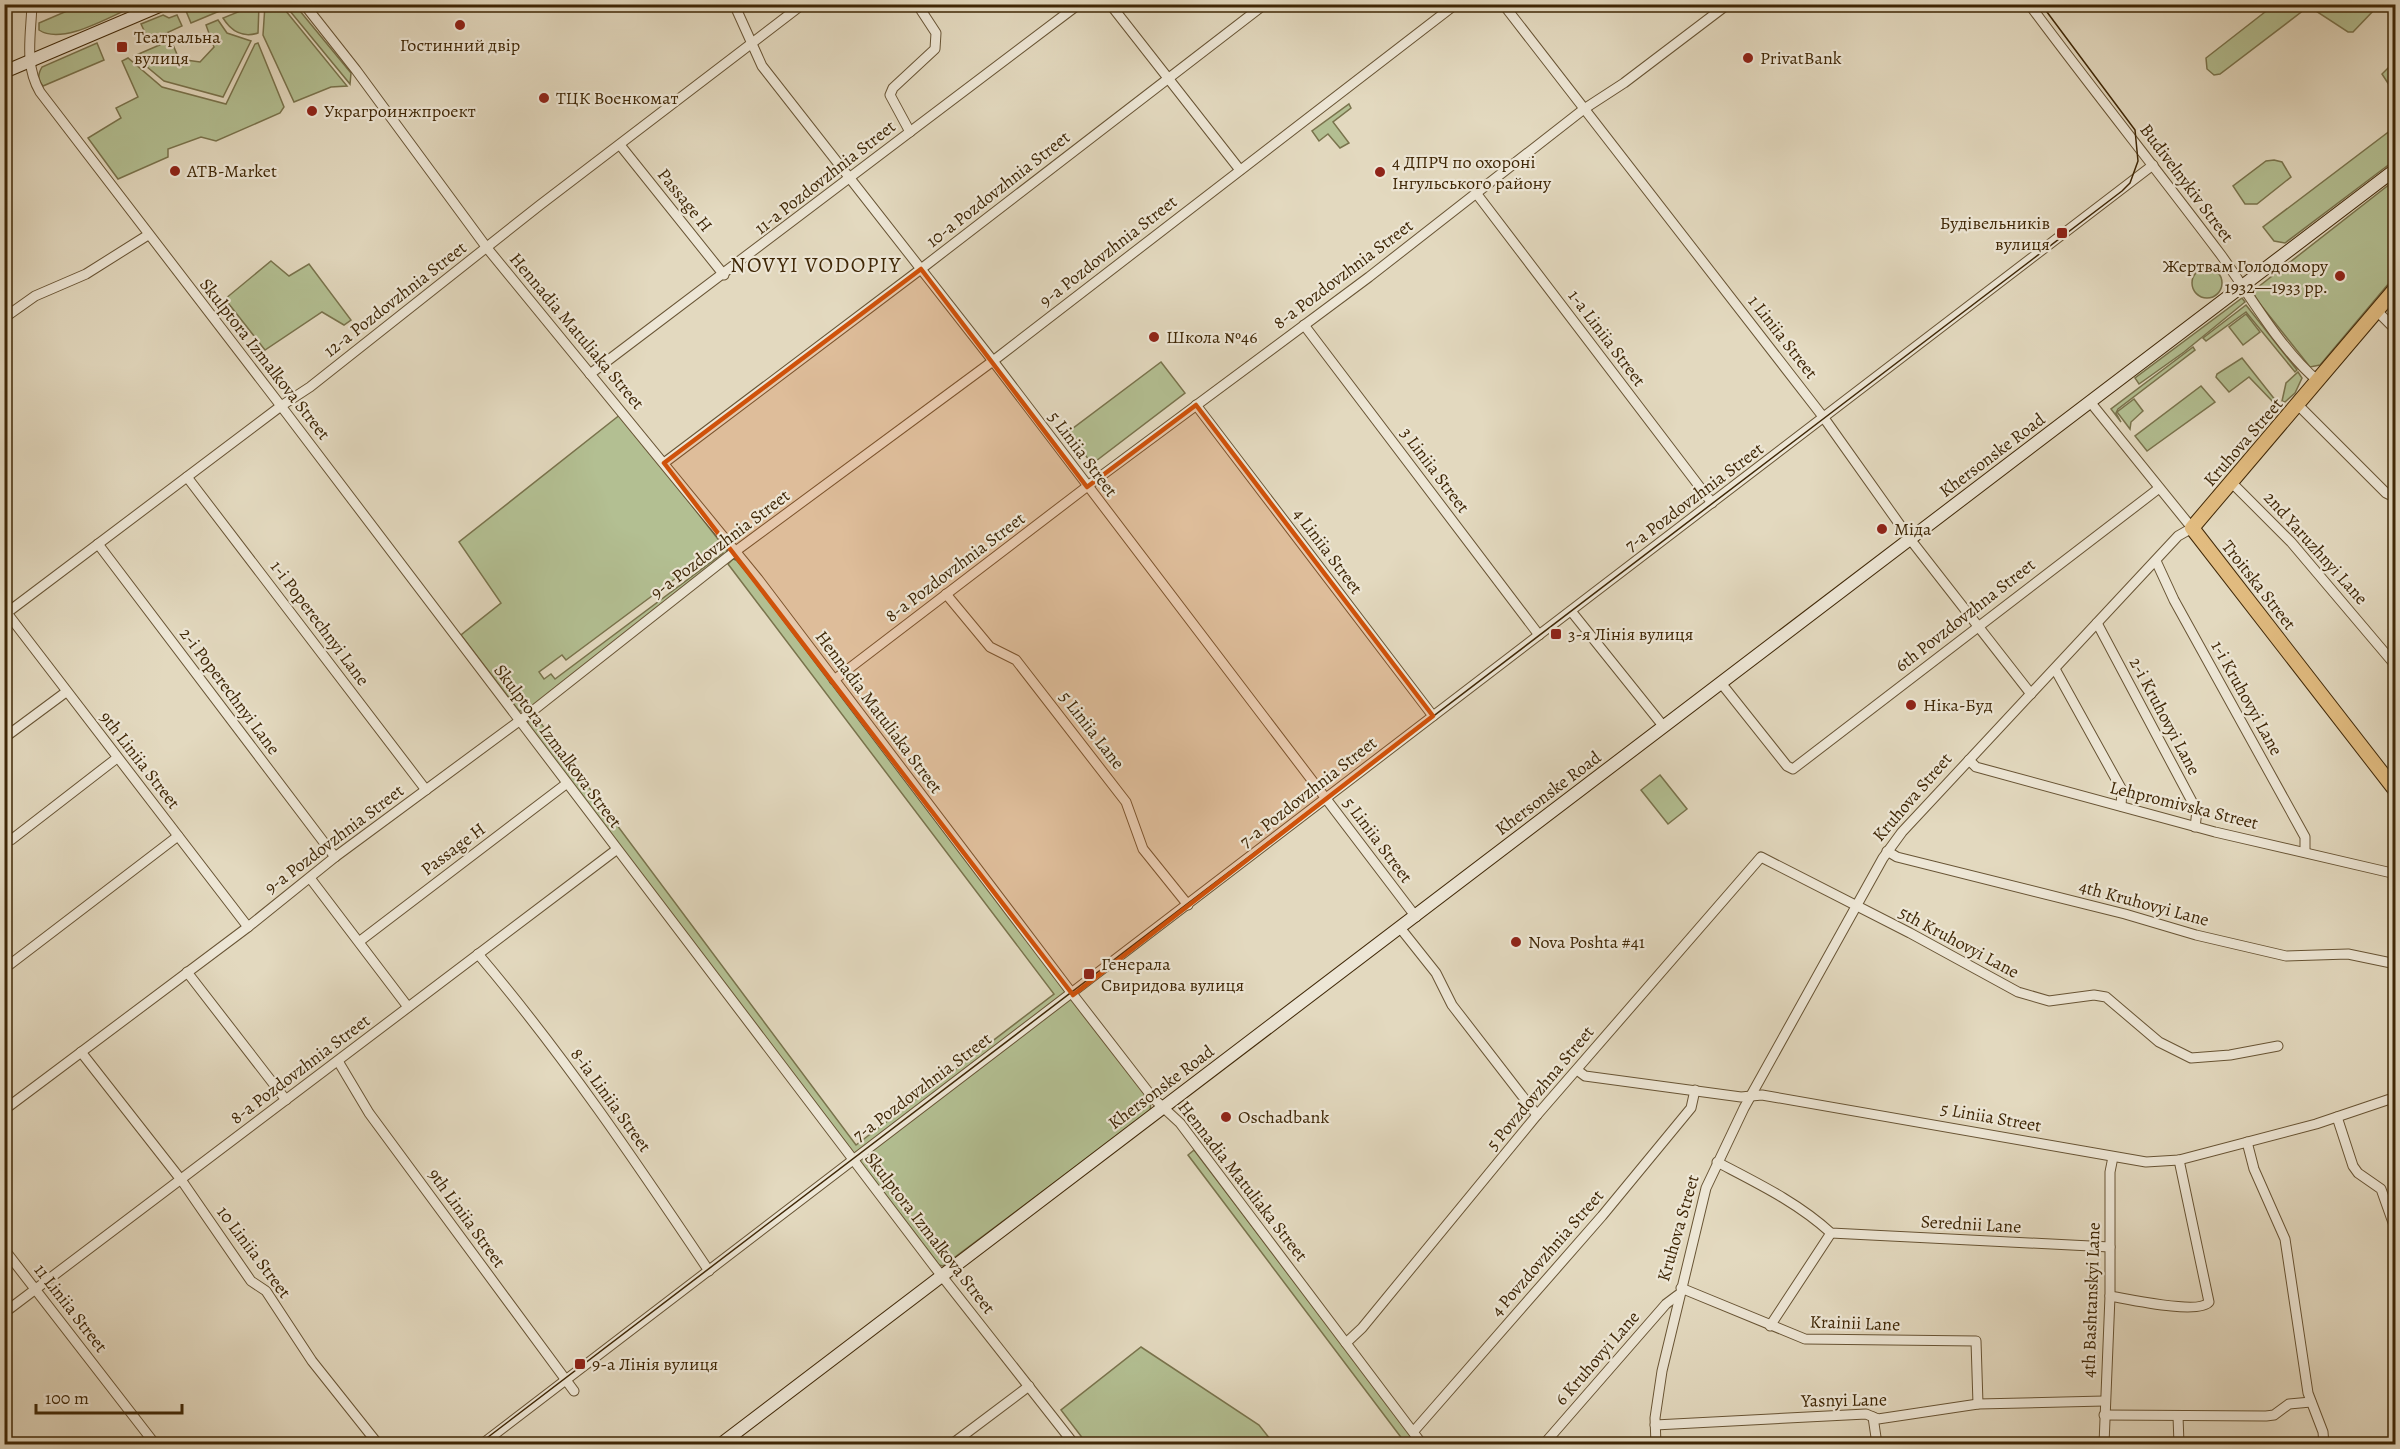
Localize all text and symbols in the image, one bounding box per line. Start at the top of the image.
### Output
marker: Гостинний двір [453,18,467,32]
place label: Театральна вулиця [134,25,221,70]
place label: Гостинний двір [400,33,520,57]
marker: Театральна вулиця [115,40,129,54]
place label: PrivatBank [1760,46,1842,70]
marker: PrivatBank [1741,51,1755,65]
place label: ТЦК Военкомат [556,86,678,110]
marker: ТЦК Военкомат [537,91,551,105]
place label: Украгроинжпроект [324,99,476,123]
marker: Украгроинжпроект [305,104,319,118]
street label: 11-a Pozdovzhnia Street [750,114,901,240]
street label: Budivelnykiv Street [2134,119,2240,247]
street label: 10-a Pozdovzhnia Street [921,125,1075,253]
place label: 4 ДПРЧ по охороні Інгульського району [1392,150,1552,195]
place label: ATB-Market [186,159,277,183]
street label: Passage H [652,163,718,237]
marker: ATB-Market [168,164,182,178]
marker: 4 ДПРЧ по охороні Інгульського району [1373,165,1387,179]
street label: 9-a Pozdovzhnia Street [1034,190,1182,312]
place label: Будівельників вулиця [1940,211,2050,256]
street label: 8-a Pozdovzhnia Street [1268,213,1418,335]
marker: Будівельників вулиця [2055,226,2069,240]
street label: 12-a Pozdovzhnia Street [319,236,471,362]
street label: Hennadia Matuliaka Street [504,247,650,415]
district label: NOVYI VODOPIY [730,251,902,279]
place label: Жертвам Голодомору 1932—1933 рр. [2163,254,2329,299]
marker: Жертвам Голодомору 1932—1933 рр. [2333,269,2347,283]
street label: Skulptora Izmalkova Street [194,273,336,445]
street label: 1-a Liniia Street [1563,285,1651,391]
street label: 1 Liniia Street [1743,290,1823,384]
place label: Школа №46 [1166,325,1258,349]
marker: Школа №46 [1147,330,1161,344]
street label: Kruhova Street [2198,393,2288,491]
street label: 5 Liniia Street [1043,406,1123,502]
street label: Khersonske Road [1934,407,2050,503]
street label: 3 Liniia Street [1395,422,1475,518]
street label: 7-a Pozdovzhnia Street [1620,437,1768,557]
street label: 9-a Pozdovzhnia Street [645,484,795,604]
street label: 2nd Yaruzhnyi Lane [2259,486,2373,610]
street label: 4 Liniia Street [1288,503,1368,599]
street label: 8-a Pozdovzhnia Street [880,506,1030,628]
place label: Міда [1894,517,1932,541]
marker: Міда [1875,522,1889,536]
street label: Troitska Street [2216,535,2302,635]
street label: 6th Povzdovzhna Street [1890,553,2040,677]
street label: 1-i Poperechnyi Lane [265,556,375,690]
place label: 3-я Лінія вулиця [1568,622,1694,646]
street label: 2-i Poperechnyi Lane [174,623,286,759]
street label: Hennadia Matuliaka Street [810,626,948,798]
marker: 3-я Лінія вулиця [1549,627,1563,641]
street label: 1-i Kruhovyi Lane [2205,636,2289,760]
street label: 2-i Kruhovyi Lane [2124,653,2206,779]
street label: Skulptora Izmalkova Street [488,659,628,833]
street label: 5 Liniia Lane [1054,686,1130,774]
place label: Ніка-Буд [1923,693,1993,717]
marker: Ніка-Буд [1904,698,1918,712]
street label: 9th Liniia Street [94,706,186,814]
street label: 7-a Pozdovzhnia Street [1234,731,1382,853]
street label: Khersonske Road [1490,745,1606,841]
street label: Kruhova Street [1867,748,1957,846]
street label: Lehpromivska Street [2107,775,2261,835]
street label: 9-a Pozdovzhnia Street [259,779,409,899]
street label: 5 Liniia Street [1338,792,1418,888]
street label: Passage H [416,817,490,881]
street label: 4th Kruhovyi Lane [2076,874,2212,932]
street label: 5th Kruhovyi Lane [1895,900,2023,984]
place label: Nova Poshta #41 [1528,930,1645,954]
marker: Nova Poshta #41 [1509,935,1523,949]
place label: Генерала Свиридова вулиця [1101,952,1244,997]
marker: Генерала Свиридова вулиця [1082,967,1096,981]
street label: 8-a Pozdovzhnia Street [225,1008,375,1130]
street label: 5 Povzdovzhna Street [1481,1021,1599,1155]
street label: 7-a Pozdovzhnia Street [848,1027,996,1147]
street label: Khersonske Road [1103,1039,1219,1135]
street label: 8-ia Liniia Street [565,1043,657,1157]
street label: Hennadia Matuliaka Street [1173,1096,1313,1266]
street label: 5 Liniia Street [1939,1096,2043,1138]
place label: Oschadbank [1238,1105,1329,1129]
marker: Oschadbank [1219,1110,1233,1124]
street label: Skulptora Izmalkova Street [859,1147,1001,1319]
street label: 9th Liniia Street [423,1163,511,1273]
street label: Kruhova Street [1651,1172,1705,1284]
street label: 4 Povzdovzhnia Street [1485,1184,1609,1322]
street label: 10 Liniia Street [211,1201,297,1303]
street label: Serednii Lane [1920,1209,2022,1239]
street label: 4th Bashtanskyi Lane [2076,1222,2106,1378]
street label: 11 Liniia Street [29,1259,113,1357]
street label: 6 Kruhovyi Lane [1549,1306,1645,1410]
street label: Krainii Lane [1809,1309,1901,1337]
place label: 9-а Лінія вулиця [592,1352,718,1376]
marker: 9-а Лінія вулиця [573,1357,587,1371]
scale bar [36,1377,182,1415]
text: 100 m [45,1386,89,1410]
street label: Yasnyi Lane [1800,1387,1887,1413]

